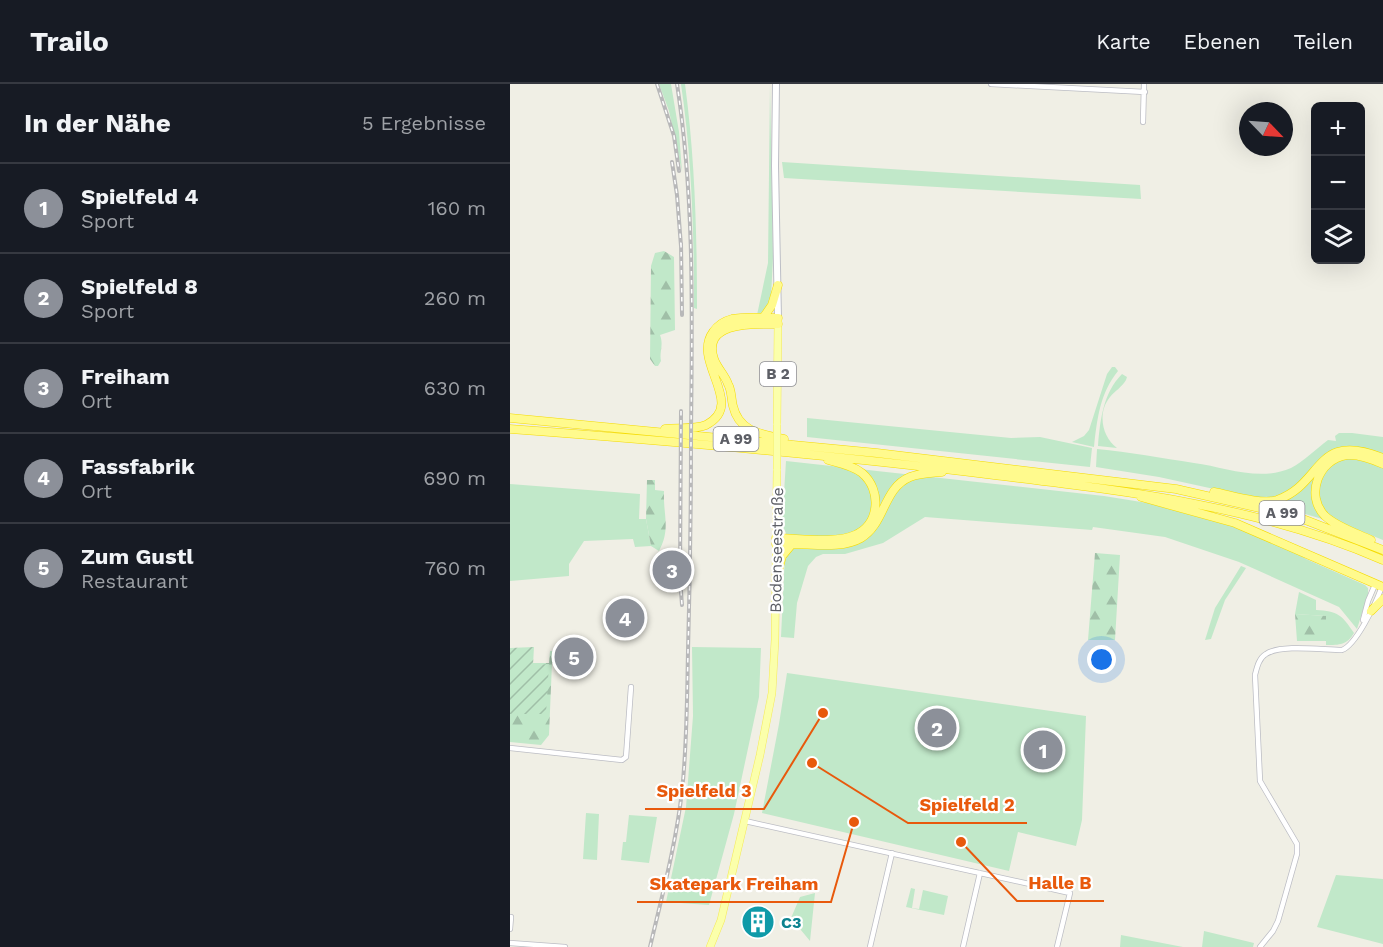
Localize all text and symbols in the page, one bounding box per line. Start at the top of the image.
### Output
text: Trailo [30,25,109,58]
text: Karte [1096,29,1151,54]
text: Ebenen [1184,29,1260,54]
text: Teilen [1293,29,1353,54]
north arrow [1239,102,1293,156]
map controls [1311,102,1365,264]
button: + [1311,102,1365,156]
text: In der Nähe [24,108,171,138]
text: 5 Ergebnisse [362,111,486,135]
button: − [1311,156,1365,210]
text: Spielfeld 4 [81,184,199,209]
text: 1 [39,196,48,220]
text: 160 m [428,196,486,220]
text: Sport [81,209,134,233]
button: layers [1311,210,1365,264]
text: Spielfeld 8 [81,274,198,299]
text: 2 [38,286,49,310]
text: 260 m [424,286,486,310]
text: Sport [81,299,134,323]
road number: B 2 [760,362,796,386]
text: Freiham [81,364,170,389]
text: 3 [38,376,49,400]
text: 630 m [424,376,486,400]
text: Ort [81,389,112,413]
road number: A 99 [714,427,758,451]
text: Fassfabrik [81,454,195,479]
text: 4 [37,466,50,490]
text: 690 m [423,466,486,490]
text: Ort [81,479,112,503]
street label: Bodenseestraße [766,487,787,613]
road number: A 99 [1260,501,1304,525]
text: Zum Gustl [81,544,193,569]
pin: 3 [652,548,692,592]
text: 5 [38,556,49,580]
text: 760 m [425,556,486,580]
text: Restaurant [81,569,188,593]
pin: 4 [606,596,644,640]
pin: 5 [554,634,594,680]
your location [1087,645,1116,674]
pin: 2 [918,706,956,750]
pin: 1 [1024,728,1062,772]
callout: Spielfeld 3 [645,773,764,809]
text: Spielfeld 3 [656,780,752,801]
callout: Spielfeld 2 [908,787,1027,823]
text: Spielfeld 2 [919,794,1015,815]
callout: Halle B [1017,865,1104,901]
callout: Skatepark Freiham [637,866,831,902]
text: Halle B [1028,872,1092,893]
text: Skatepark Freiham [649,873,819,894]
building icon: C3 [740,904,776,940]
place label: C3 [781,913,801,932]

